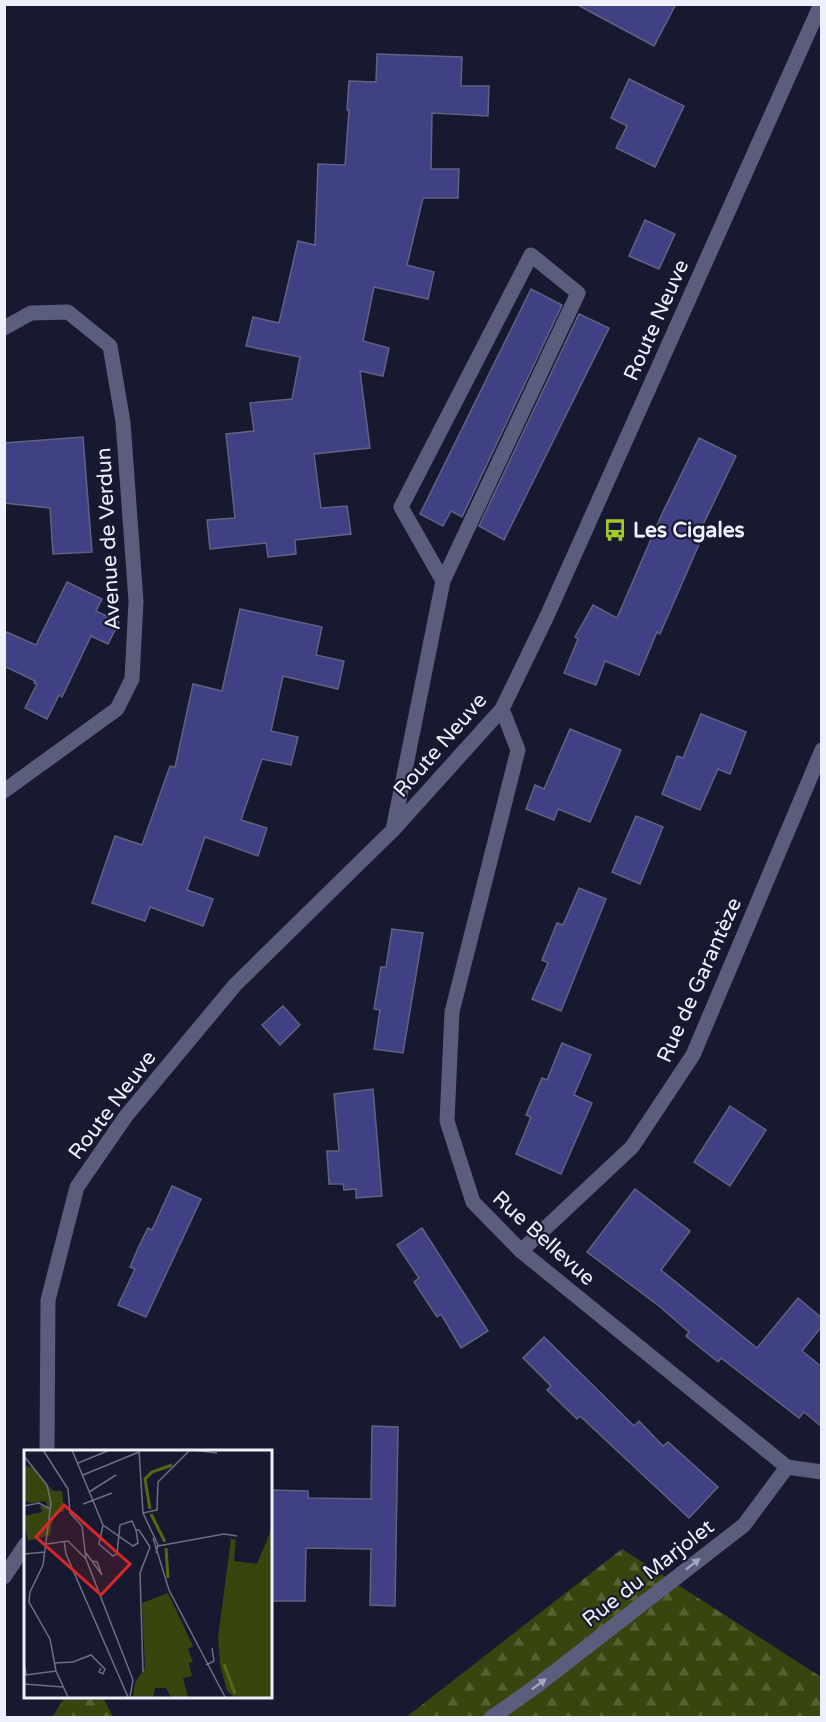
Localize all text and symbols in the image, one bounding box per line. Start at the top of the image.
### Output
street label: Route Neuve [619,256,694,385]
street label: Avenue de Verdun [91,447,126,631]
bus stop icon: Les Cigales [602,517,628,543]
place label: Les Cigales [633,518,745,543]
street label: Route Neuve [388,688,492,803]
street label: Rue de Garantèze [652,894,747,1067]
street label: Route Neuve [63,1046,162,1165]
street label: Rue Bellevue [487,1186,600,1291]
inset map [24,1450,272,1698]
street label: Rue du Marjolet [578,1514,719,1632]
one-way arrow [685,1558,701,1571]
one-way arrow [531,1678,547,1690]

